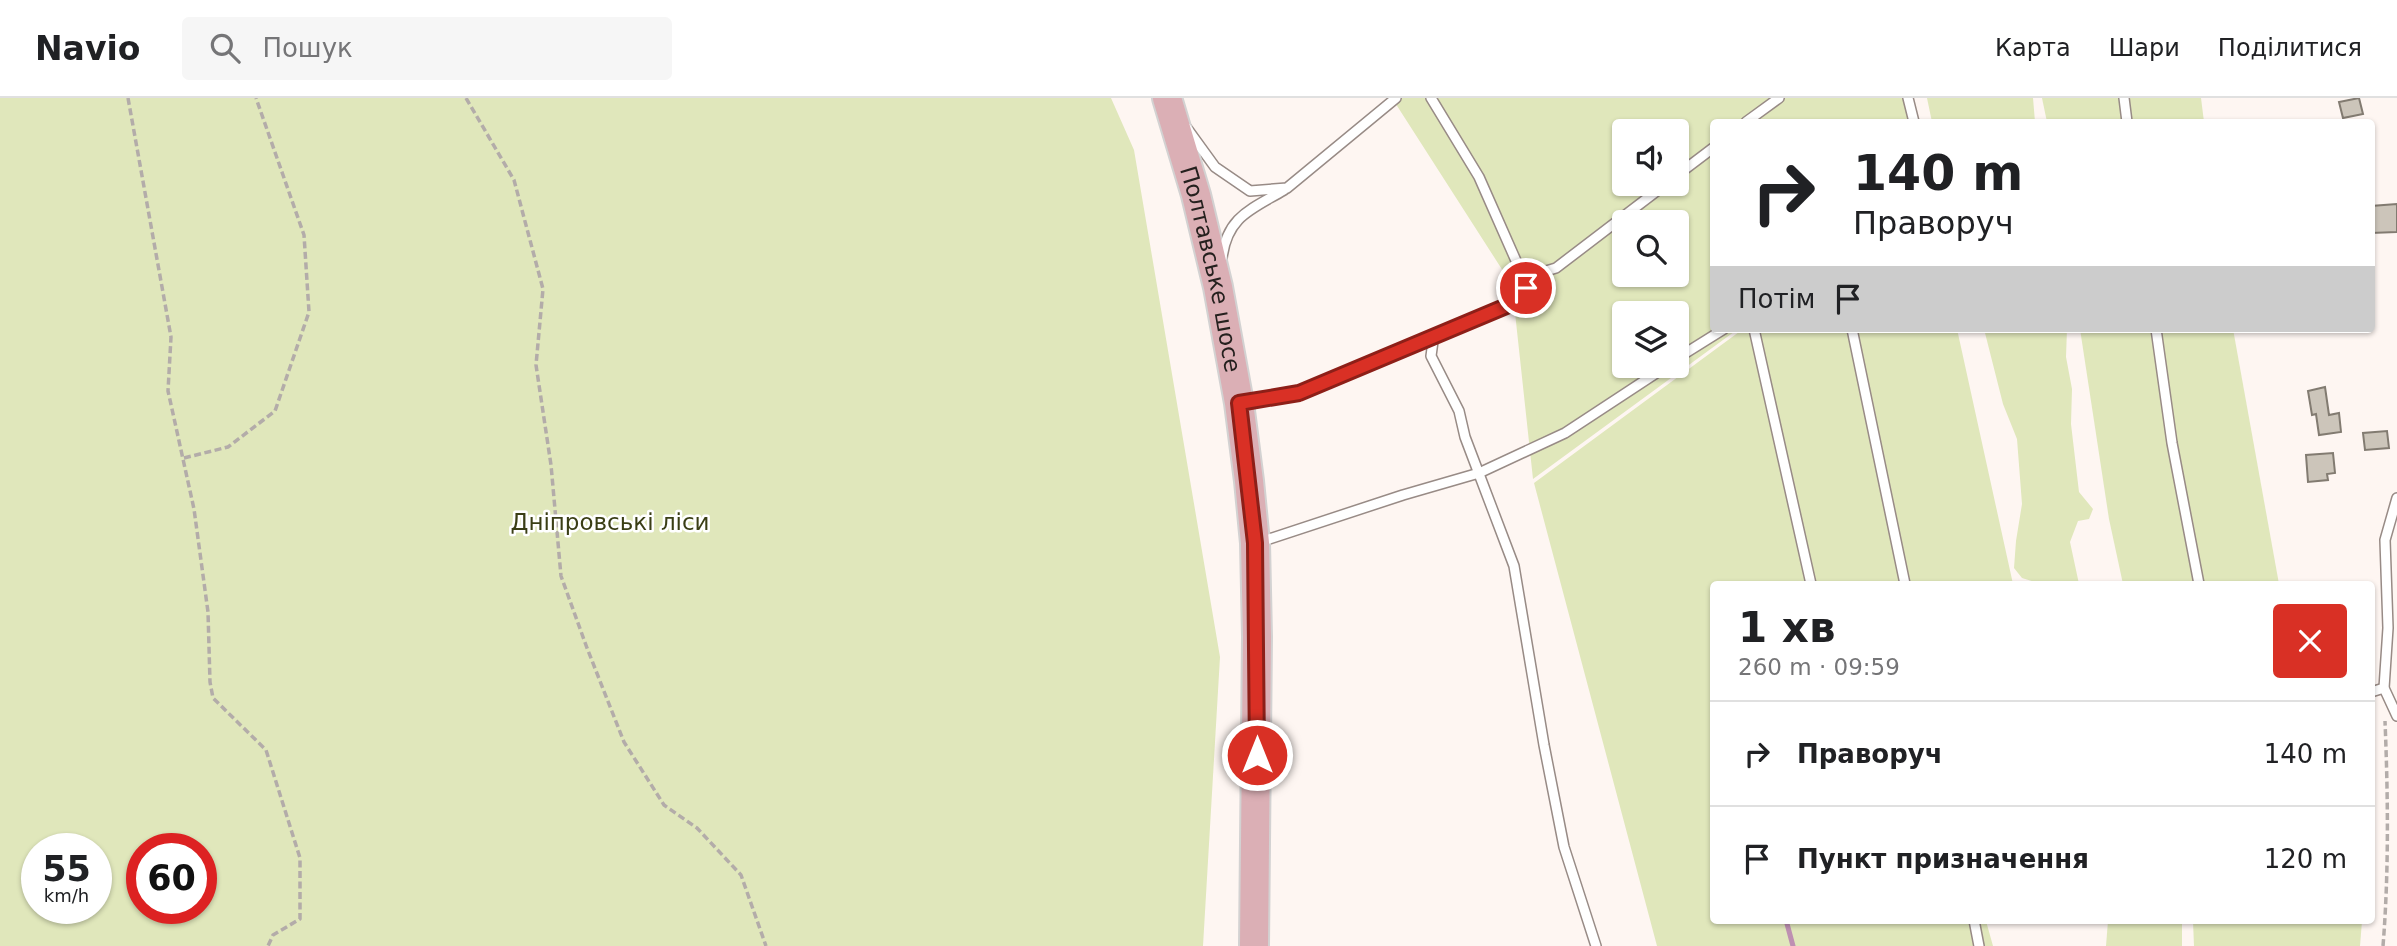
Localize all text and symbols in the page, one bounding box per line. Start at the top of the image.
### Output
search box [182,17,672,80]
text: Navio [35,29,140,68]
icon: search [206,29,244,67]
text: Пошук [262,33,353,63]
text: Карта [1995,34,2071,62]
text: Шари [2109,34,2180,62]
text: Поділитися [2218,34,2362,62]
map controls [1612,119,1689,378]
button: sound [1612,119,1689,196]
text: 140 m [1853,145,2023,202]
icon: right [1738,147,1829,238]
street label: Полтавське шосе [1175,163,1246,374]
text: Праворуч [1853,204,2014,242]
button: search [1612,210,1689,287]
pin [1496,258,1556,318]
icon: arrive [1507,269,1545,307]
icon: arrive [1829,280,1867,318]
text: Потім [1738,284,1815,314]
button: layers [1612,301,1689,378]
park label: Дніпровські ліси [510,509,710,535]
text: 1 хв [1738,603,1836,652]
button: close [2273,604,2347,678]
text: 260 m · 09:59 [1738,654,1900,680]
position arrow [1220,718,1294,792]
icon: right [1738,735,1776,773]
text: Праворуч [1797,739,1943,769]
text: 140 m [2264,739,2347,769]
speed limit sign: 60 [126,833,217,924]
icon: arrive [1738,840,1776,878]
text: Пункт призначення [1797,844,2089,874]
text: 120 m [2264,844,2347,874]
text: 55 [42,849,91,889]
text: km/h [44,885,89,906]

